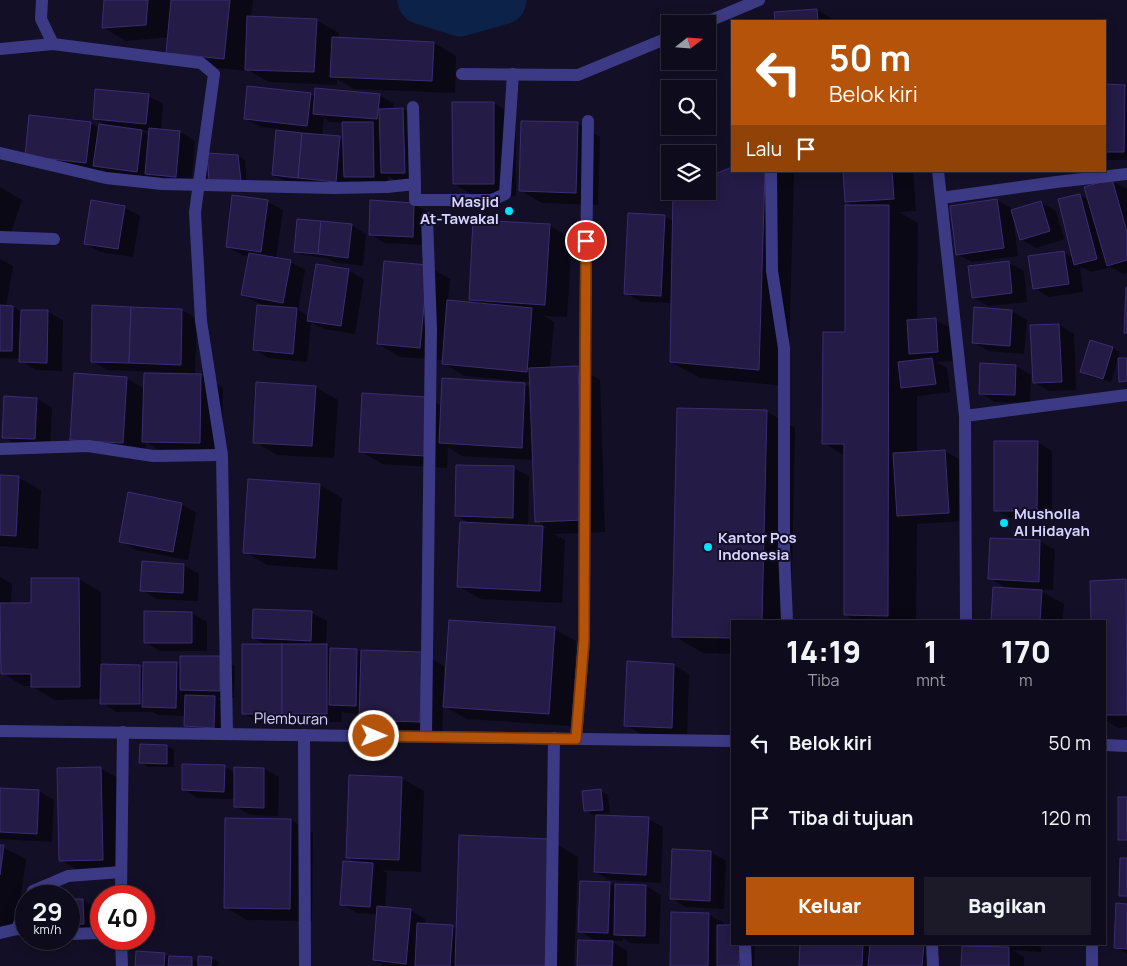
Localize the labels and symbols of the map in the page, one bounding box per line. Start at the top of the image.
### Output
north arrow [661,15,716,70]
place label: Masjid At-Tawakal [420,191,499,229]
marker: Masjid At-Tawakal [503,205,515,217]
pin [565,220,607,262]
place label: Musholla Al Hidayah [1014,503,1090,541]
marker: Musholla Al Hidayah [998,517,1010,529]
place label: Kantor Pos Indonesia [718,527,797,565]
marker: Kantor Pos Indonesia [702,541,714,553]
street label: Plemburan [254,707,328,730]
position arrow [347,709,399,761]
speed limit sign: 40 [90,885,155,950]

